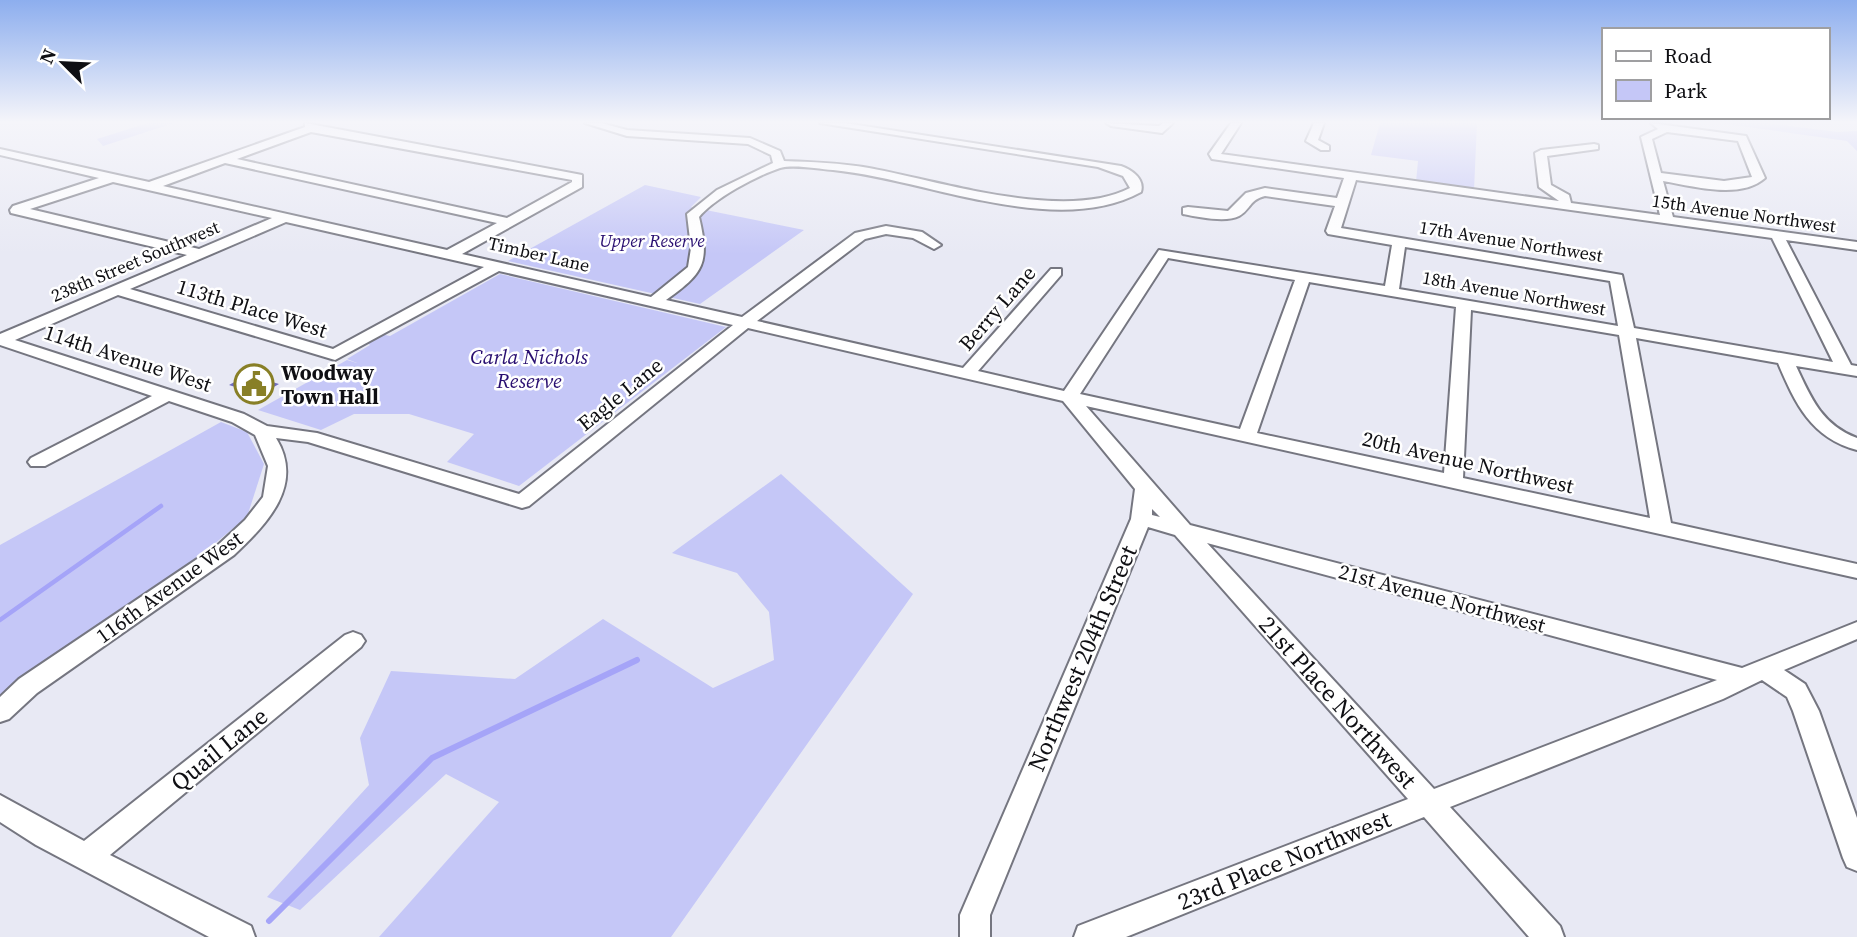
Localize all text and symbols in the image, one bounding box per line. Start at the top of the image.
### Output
north arrow [28,28,98,98]
legend [1602,28,1829,119]
text: Road [1664,41,1712,70]
text: N [33,44,62,68]
text: Park [1664,76,1708,105]
street label: 15th Avenue Northwest [1650,188,1838,238]
street label: 238th Street Southwest [47,214,223,308]
street label: 17th Avenue Northwest [1417,214,1605,268]
park label: Upper Reserve [599,228,705,253]
street label: Timber Lane [486,230,592,278]
street label: Berry Lane [952,259,1042,357]
street label: 18th Avenue Northwest [1421,265,1608,321]
street label: 113th Place West [173,271,331,345]
street label: 114th Avenue West [41,317,216,399]
park label: Carla Nichols Reserve [470,342,588,395]
street label: Eagle Lane [571,351,669,437]
place label: Woodway Town Hall [281,358,379,411]
public building icon: Woodway Town Hall [233,363,275,405]
street label: 20th Avenue Northwest [1359,424,1577,500]
street label: 116th Avenue West [90,524,248,650]
street label: Northwest 204th Street [1019,540,1145,776]
street label: 21st Avenue Northwest [1335,556,1549,640]
street label: 21st Place Northwest [1252,609,1425,796]
street label: Quail Lane [163,700,275,798]
street label: 23rd Place Northwest [1173,802,1396,918]

